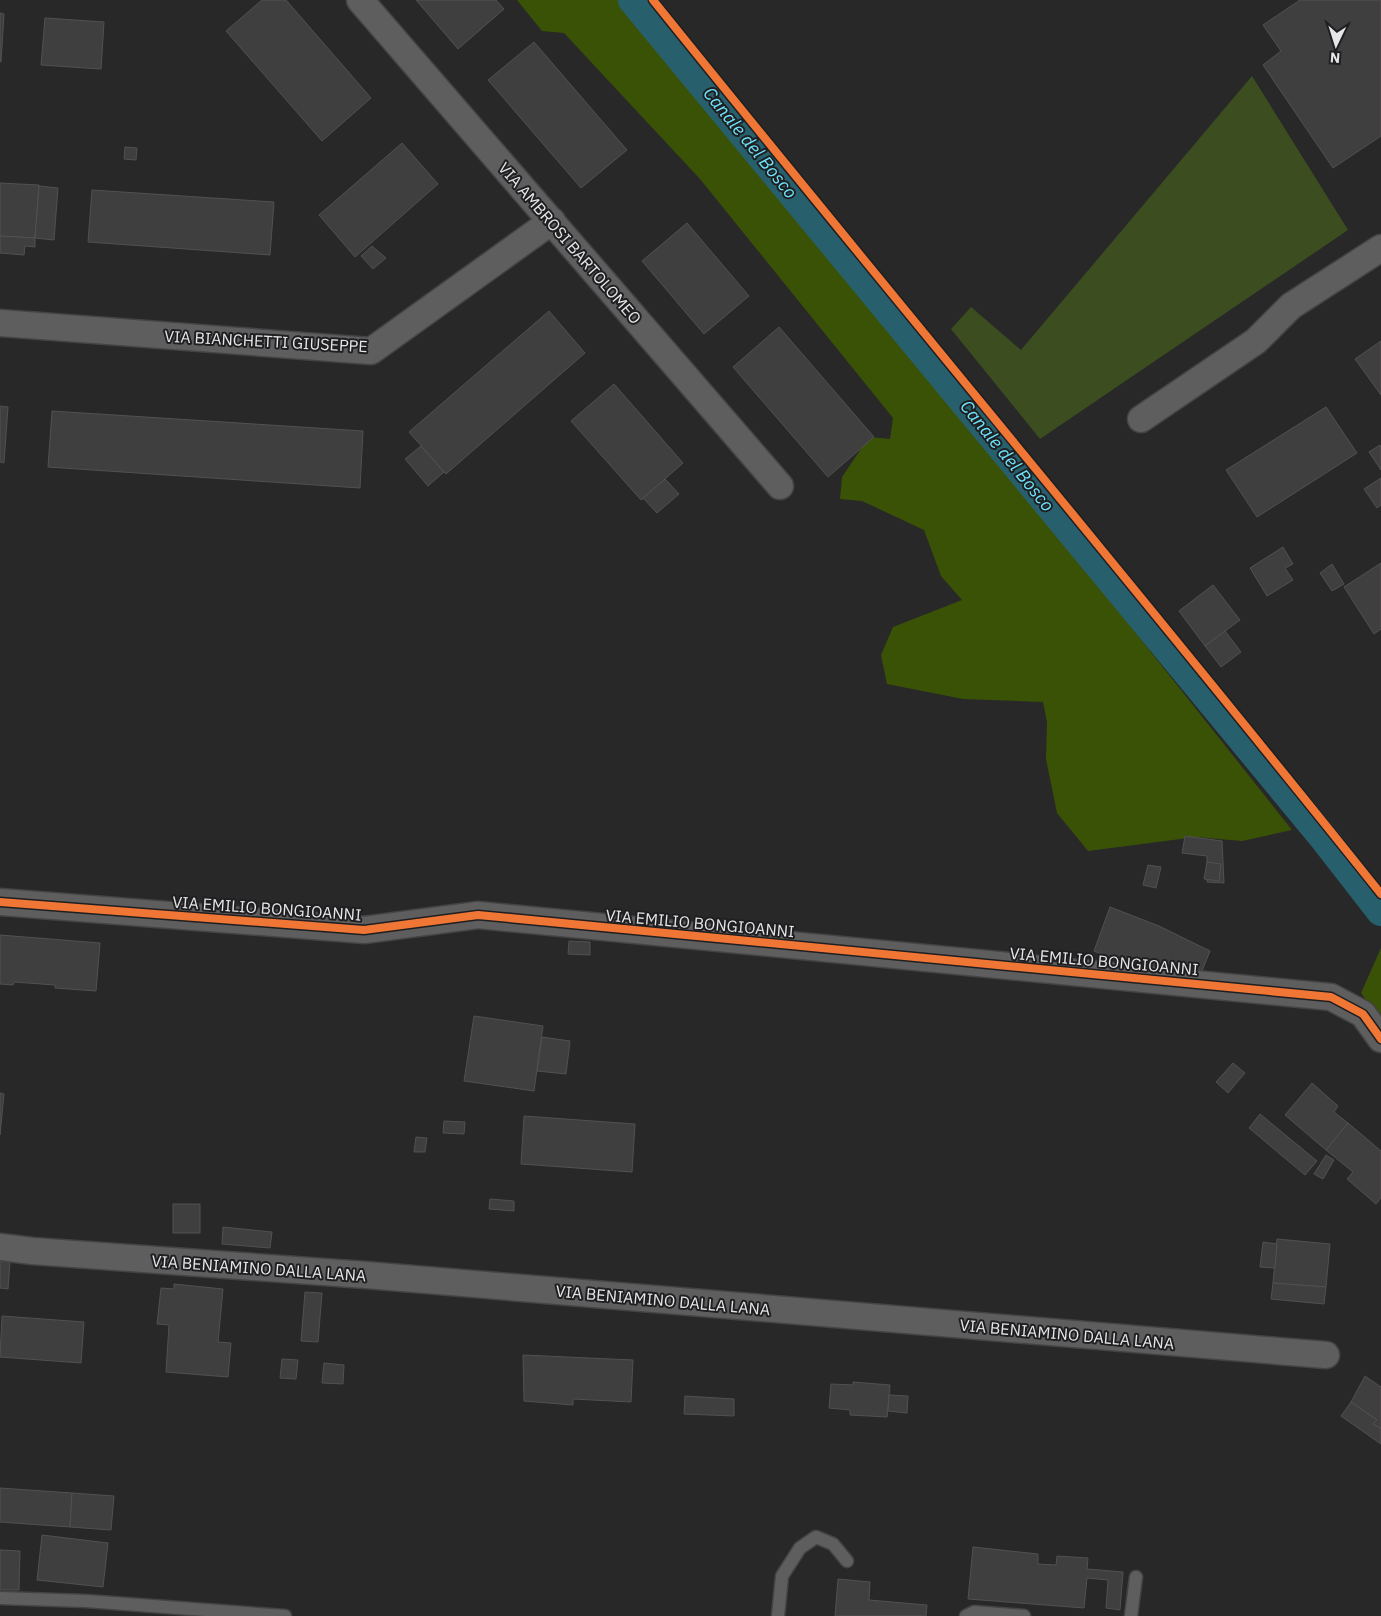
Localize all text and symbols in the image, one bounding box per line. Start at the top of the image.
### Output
north arrow [1311,20,1361,70]
text: N [1329,49,1341,67]
water label: Canale del Bosco [698,82,802,203]
street label: VIA AMBROSI BARTOLOMEO [494,158,646,328]
street label: VIA BIANCHETTI GIUSEPPE [164,326,368,356]
water label: Canale del Bosco [955,395,1059,516]
street label: VIA EMILIO BONGIOANNI [172,891,362,925]
street label: VIA EMILIO BONGIOANNI [605,905,795,941]
street label: VIA EMILIO BONGIOANNI [1009,943,1199,979]
street label: VIA BENIAMINO DALLA LANA [151,1251,367,1285]
street label: VIA BENIAMINO DALLA LANA [555,1281,771,1319]
street label: VIA BENIAMINO DALLA LANA [959,1315,1175,1353]

